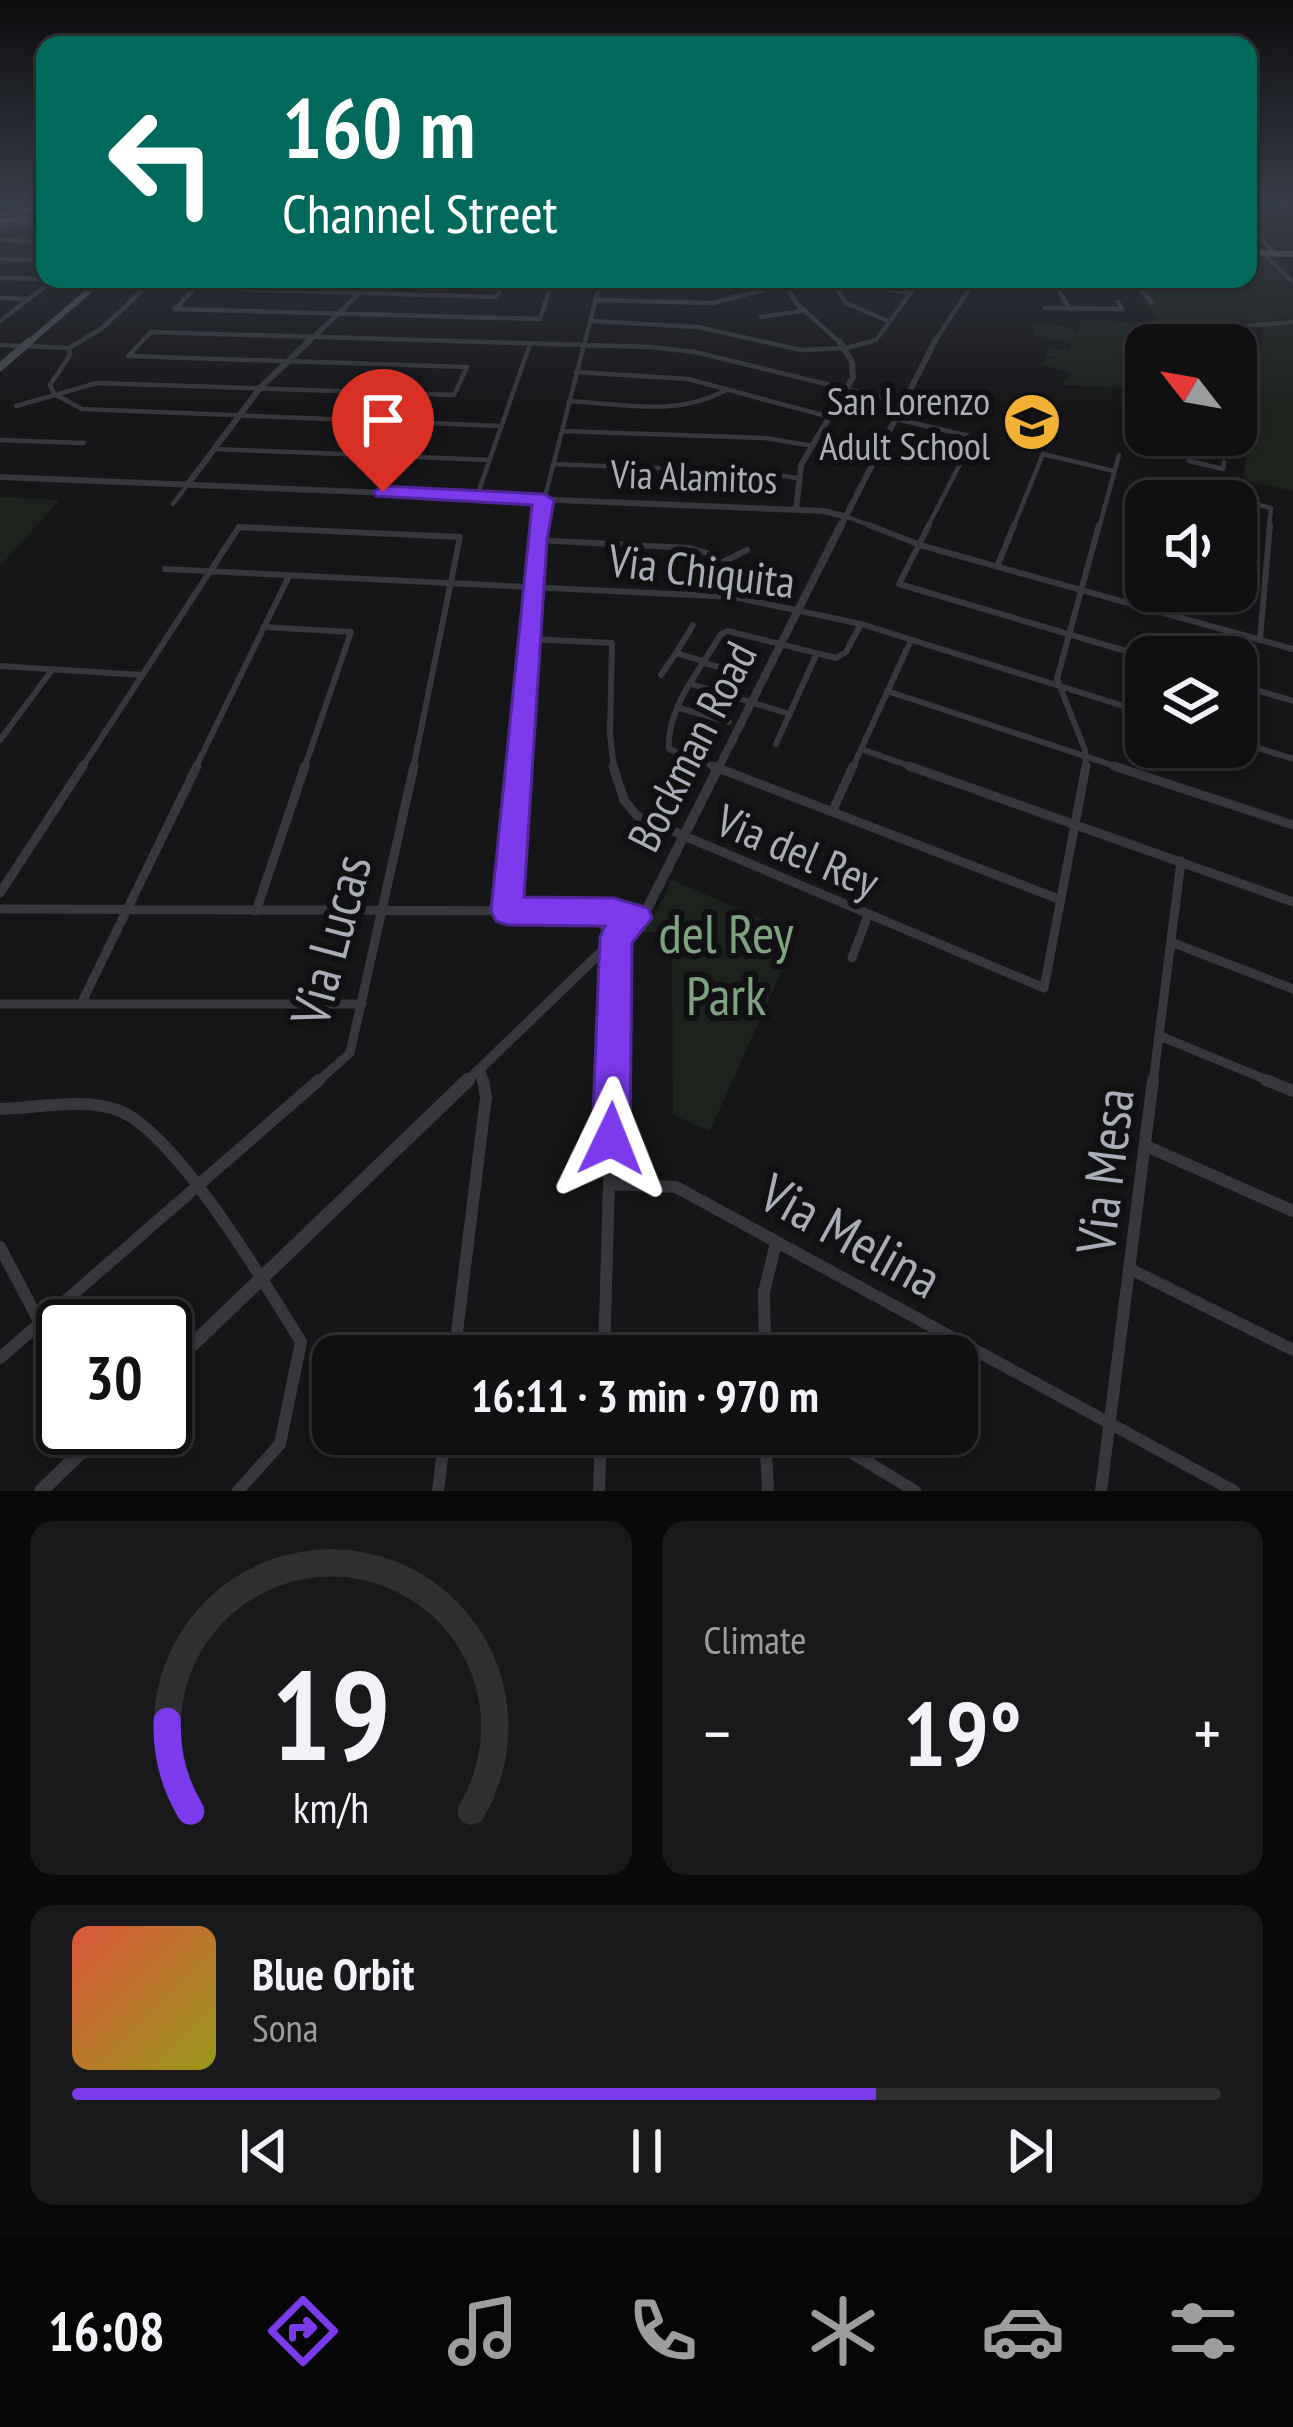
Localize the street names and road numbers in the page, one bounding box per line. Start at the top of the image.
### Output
street label: Via Alamitos [609,448,778,504]
street label: Via Chiquita [604,530,799,610]
street label: Bockman Road [614,631,768,861]
street label: Via del Rey [707,790,888,910]
street label: Via Lucas [273,847,386,1034]
street label: Via Mesa [1059,1084,1149,1259]
street label: Via Melina [747,1156,954,1313]

